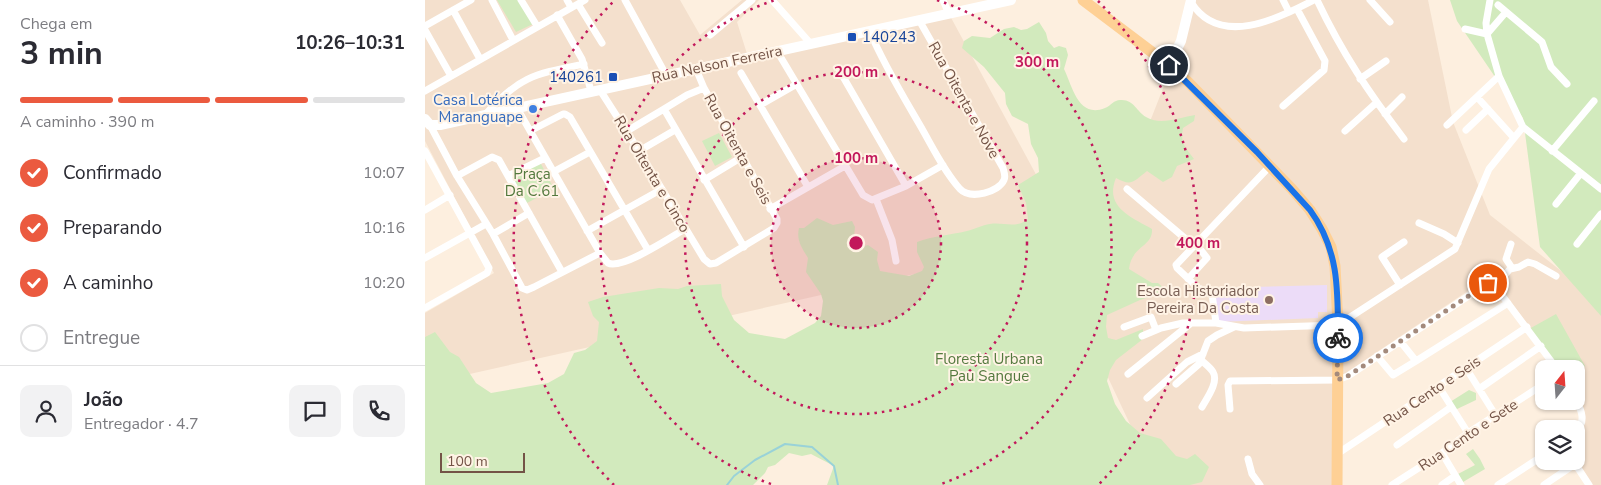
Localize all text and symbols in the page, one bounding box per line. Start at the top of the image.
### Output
text: Chega em [20,13,93,35]
place label: 140243 [862,27,916,47]
text: 10:26–10:31 [295,30,405,56]
marker: 140243 [846,31,858,43]
text: 3 min [20,32,103,75]
street label: Rua Oitenta e Nove [924,38,1004,162]
street label: Rua Nelson Ferreira [650,40,784,88]
pin [1148,44,1190,86]
icon: home [1155,51,1183,79]
text: 300 m [1015,52,1059,72]
text: 200 m [834,62,878,82]
place label: 140261 [549,67,603,87]
marker: 140261 [607,71,619,83]
place label: Casa Lotérica Maranguape [433,90,523,127]
street label: Rua Oitenta e Seis [699,90,777,208]
marker: Casa Lotérica Maranguape [527,103,539,115]
text: A caminho · 390 m [20,111,155,133]
street label: Rua Oitenta e Cinco [609,112,695,236]
text: 100 m [834,148,878,168]
icon: check [20,159,48,187]
text: Confirmado [63,160,162,186]
text: 10:07 [363,162,405,184]
park label: Praça Da C.61 [505,164,559,201]
icon: check [20,214,48,242]
text: Preparando [63,215,162,241]
text: 10:16 [363,217,405,239]
text: 400 m [1176,233,1220,253]
centre of rings [847,234,865,252]
pin [1467,262,1509,304]
icon: check [20,269,48,297]
icon: bag [1474,269,1502,297]
text: A caminho [63,270,153,296]
text: 10:20 [363,272,405,294]
place label: Escola Historiador Pereira Da Costa [1137,281,1260,318]
marker: Escola Historiador Pereira Da Costa [1263,294,1275,306]
courier [1313,313,1363,363]
icon: bike [1324,324,1352,352]
text: Entregue [63,325,140,351]
park label: Floresta Urbana Pau Sangue [935,349,1043,386]
street label: Rua Cento e Seis [1379,351,1485,431]
north arrow [1535,360,1585,410]
map controls [1535,360,1585,470]
button: person [20,385,72,437]
button: chat [289,385,341,437]
button: phone [353,385,405,437]
text: João [84,387,123,413]
street label: Rua Cento e Sete [1414,394,1522,476]
text: Entregador · 4.7 [84,413,199,435]
button: layers [1535,420,1585,470]
scale bar [440,450,525,473]
text: 100 m [447,452,488,471]

